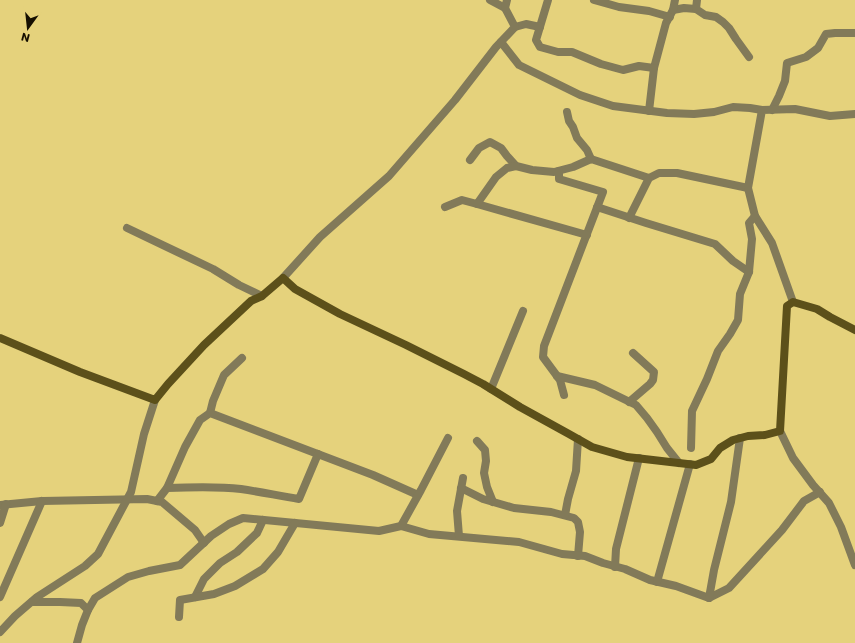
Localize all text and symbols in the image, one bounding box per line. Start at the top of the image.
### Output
north arrow [8,8,48,48]
text: N [19,29,31,46]

